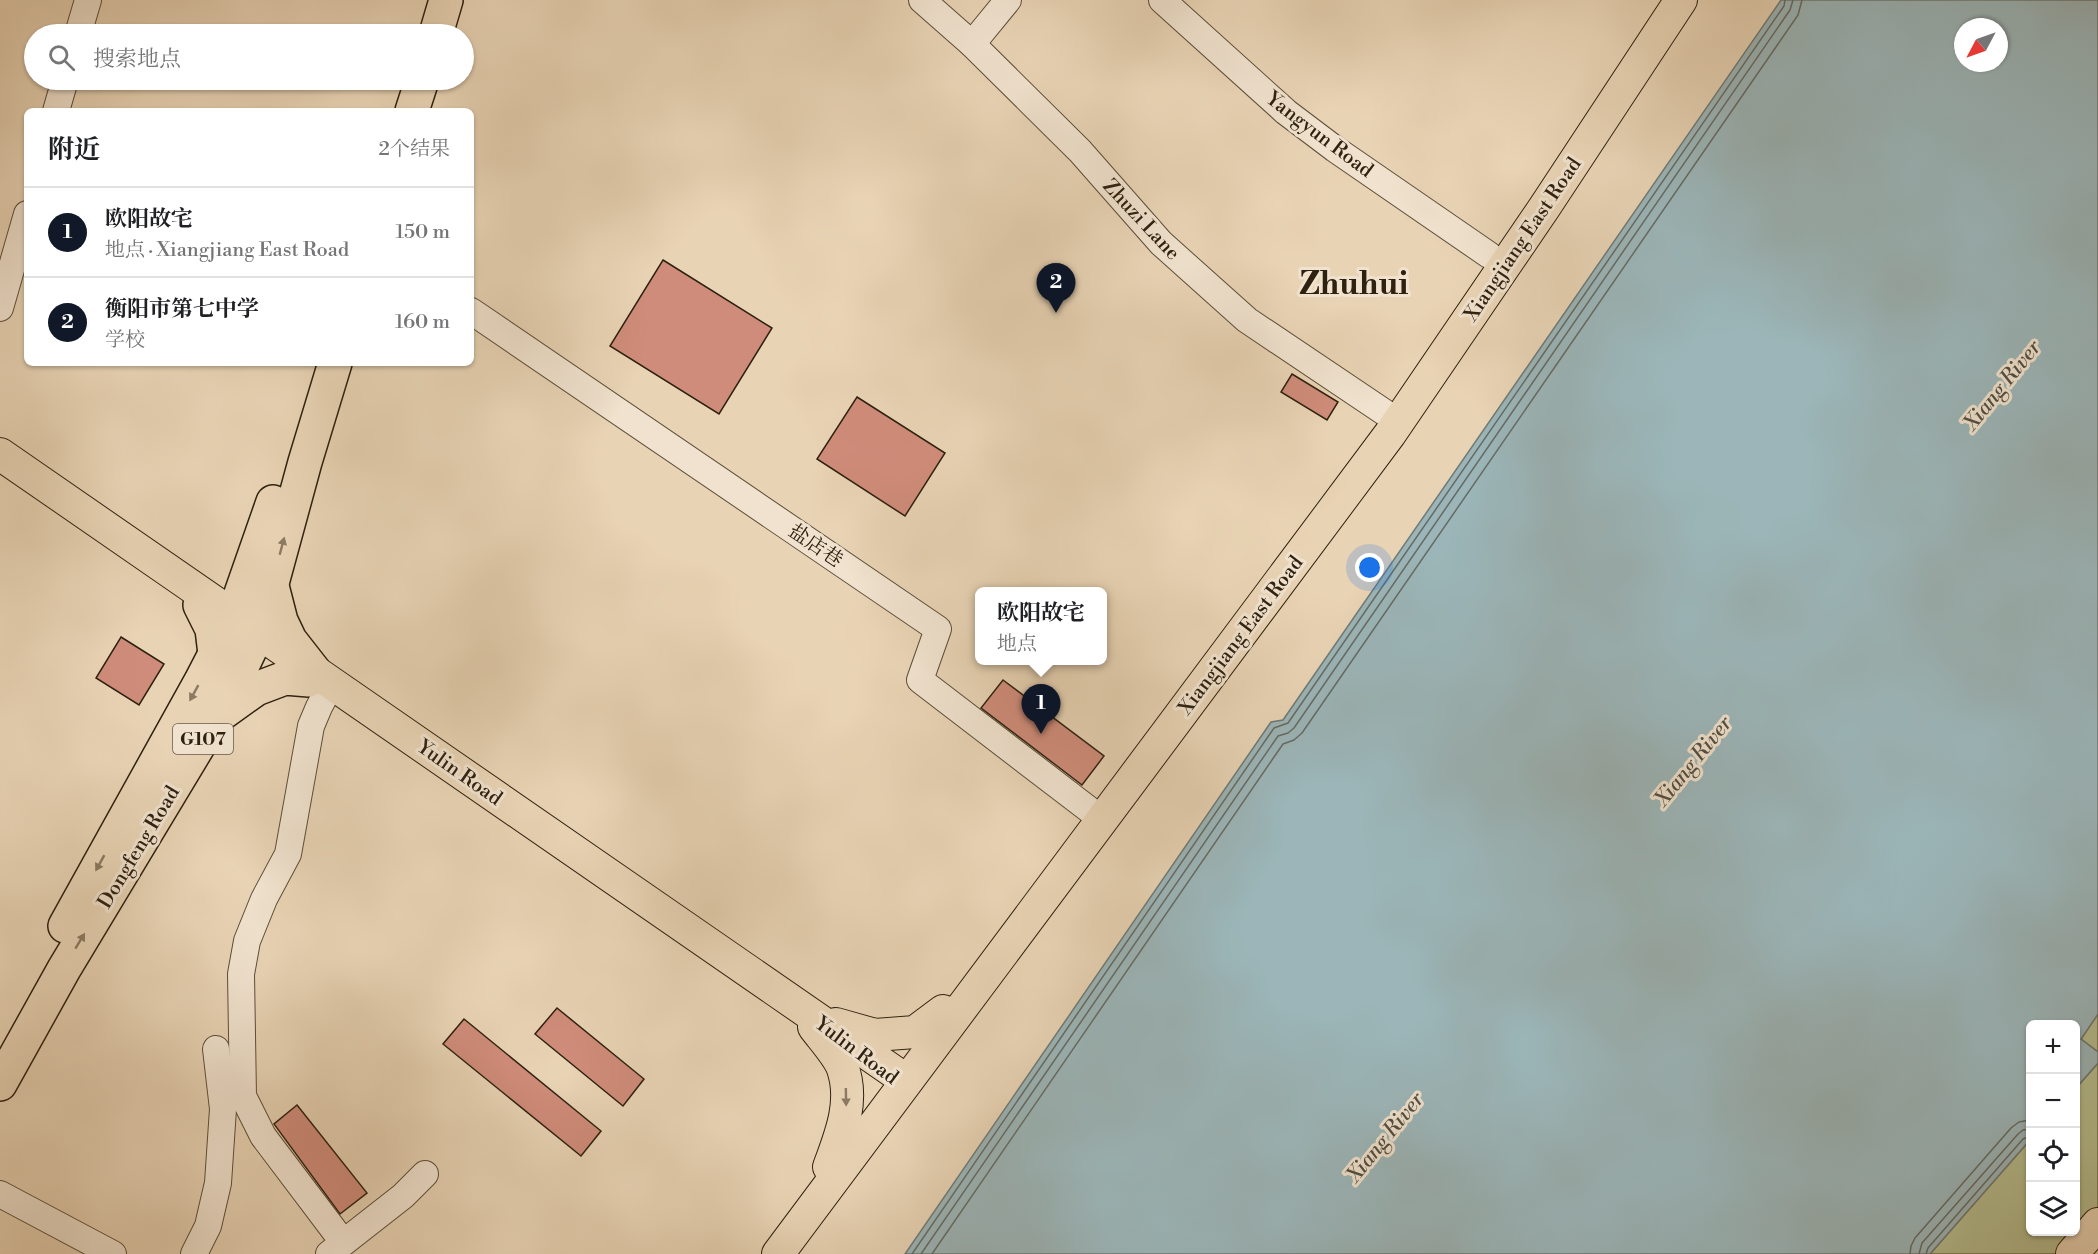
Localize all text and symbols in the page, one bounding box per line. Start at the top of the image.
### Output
north arrow [1954,18,2008,72]
search box [24,24,474,90]
icon: search [45,41,78,74]
text: 搜索地点 [93,46,181,73]
street label: Yangyun Road [1260,86,1378,184]
text: 附近 [48,134,100,166]
text: 2个结果 [379,137,450,162]
street label: Xiangjiang East Road [1458,152,1588,328]
street label: Zhuzi Lane [1097,174,1185,266]
text: 欧阳故宅 [105,206,193,233]
text: 1 [63,220,72,245]
text: 150 m [395,220,450,245]
text: 地点 · Xiangjiang East Road [105,238,349,263]
pin: 2 [1036,264,1076,313]
district label: Zhuhui [1300,264,1408,304]
text: 衡阳市第七中学 [105,296,259,323]
text: 2 [61,310,74,335]
text: 160 m [395,310,450,335]
text: 学校 [105,328,145,353]
water label: Xiang River [1957,335,2048,437]
street label: 盐店巷 [783,519,847,573]
one-way arrow [278,536,287,554]
street label: Xiangjiang East Road [1173,551,1310,721]
your location [1355,553,1384,582]
popup [975,587,1107,665]
text: 欧阳故宅 [997,600,1085,627]
text: 地点 [997,632,1037,657]
pin: 1 [1022,684,1060,734]
one-way arrow [189,685,199,702]
water label: Xiang River [1648,711,1739,813]
road number: G107 [173,724,233,754]
street label: Yulin Road [411,734,507,812]
street label: Dongfeng Road [93,781,186,914]
one-way arrow [94,855,105,871]
one-way arrow [75,933,86,949]
street label: Yulin Road [809,1011,903,1091]
map controls [2026,1020,2080,1236]
button: + [2026,1020,2080,1074]
button: − [2026,1074,2080,1128]
water label: Xiang River [1340,1087,1431,1189]
one-way arrow [841,1088,851,1107]
button: locate [2026,1128,2080,1182]
button: layers [2026,1182,2080,1236]

